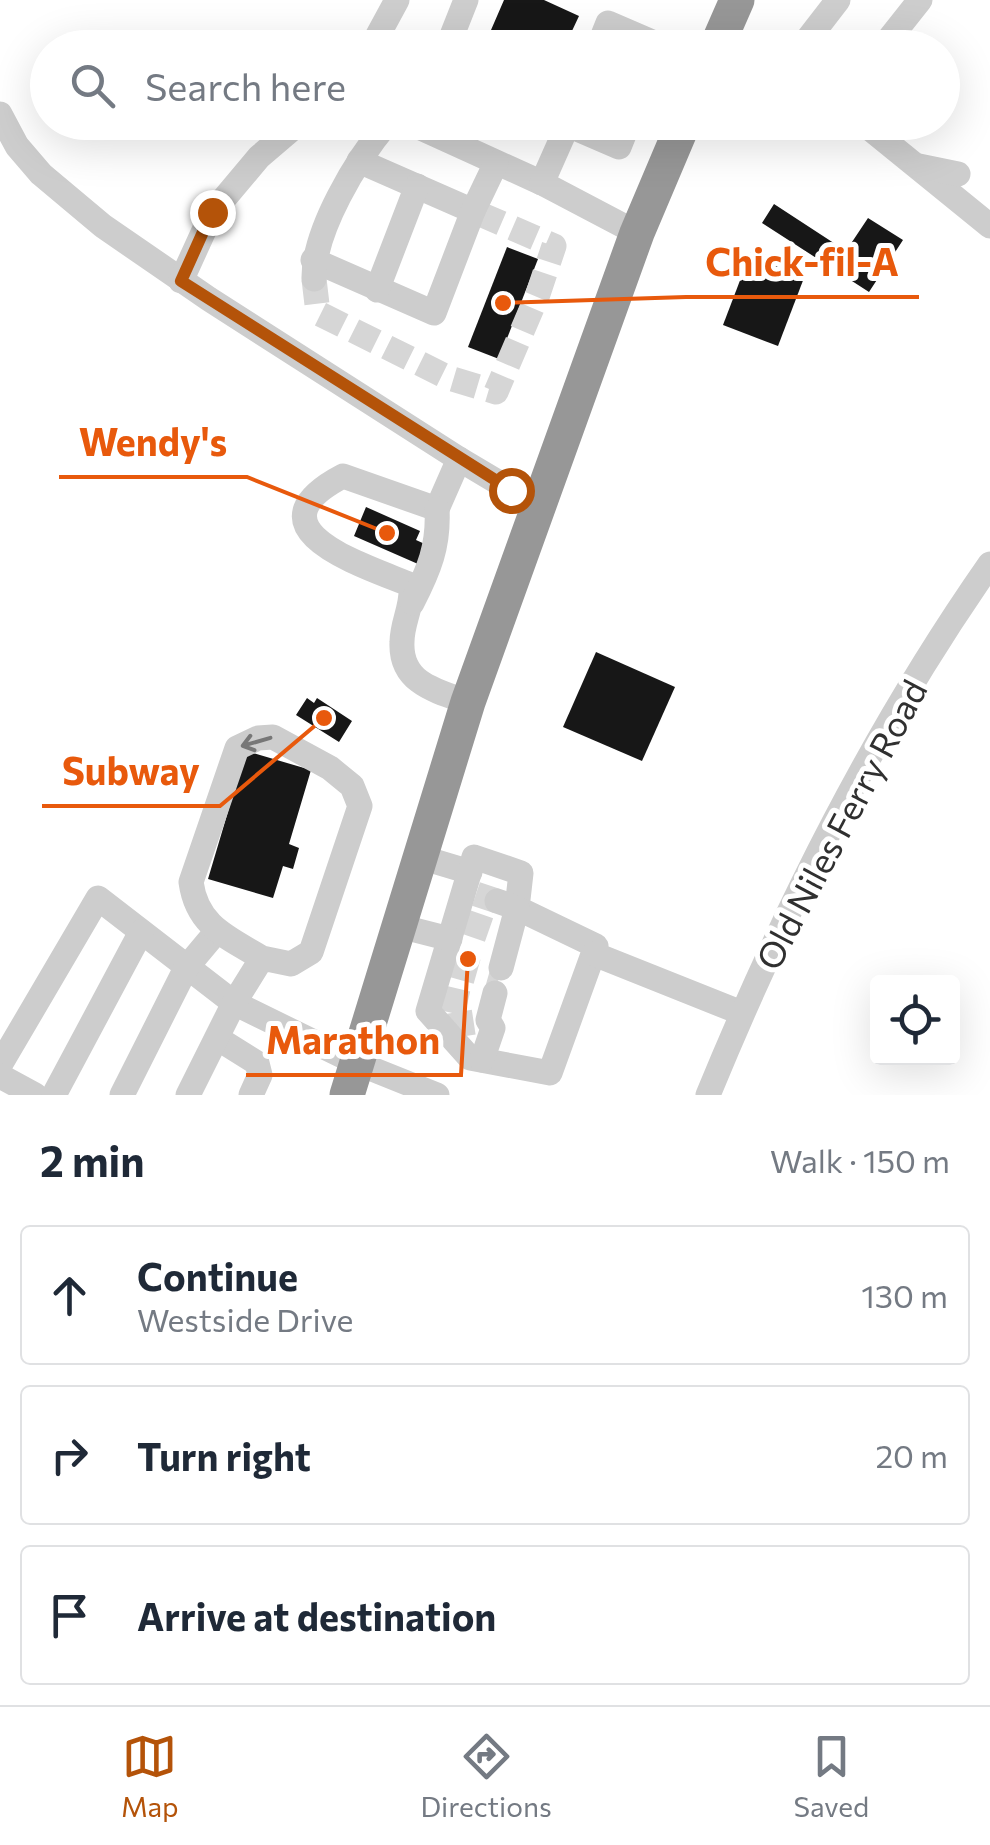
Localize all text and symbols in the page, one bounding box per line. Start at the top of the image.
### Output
search box [30,30,960,140]
icon: search [65,58,120,113]
text: Search here [145,62,346,109]
route end [190,190,236,236]
callout: Chick-fil-A [686,229,919,297]
text: Chick-fil-A [705,237,899,284]
callout: Wendy's [59,409,247,477]
text: Wendy's [79,417,227,464]
route start [489,468,535,514]
street label: Old Niles Ferry Road [745,672,935,976]
one-way arrow [241,733,273,752]
callout: Subway [42,738,220,806]
text: Subway [62,746,200,793]
map controls [870,975,960,1065]
button: locate [870,975,960,1065]
callout: Marathon [246,1007,461,1075]
text: Marathon [266,1015,440,1062]
text: 2 min [40,1134,145,1186]
text: Walk · 150 m [770,1140,950,1180]
text: Continue [137,1252,298,1299]
icon: ahead [42,1268,97,1323]
text: 130 m [861,1275,948,1315]
text: Westside Drive [137,1299,353,1339]
icon: right [42,1428,97,1483]
text: Turn right [137,1432,311,1479]
text: 20 m [875,1435,948,1475]
icon: arrive [42,1588,97,1643]
text: Arrive at destination [137,1592,496,1639]
tab: Map [121,1729,179,1823]
tab: Directions [420,1729,552,1823]
tab: Saved [794,1729,869,1823]

